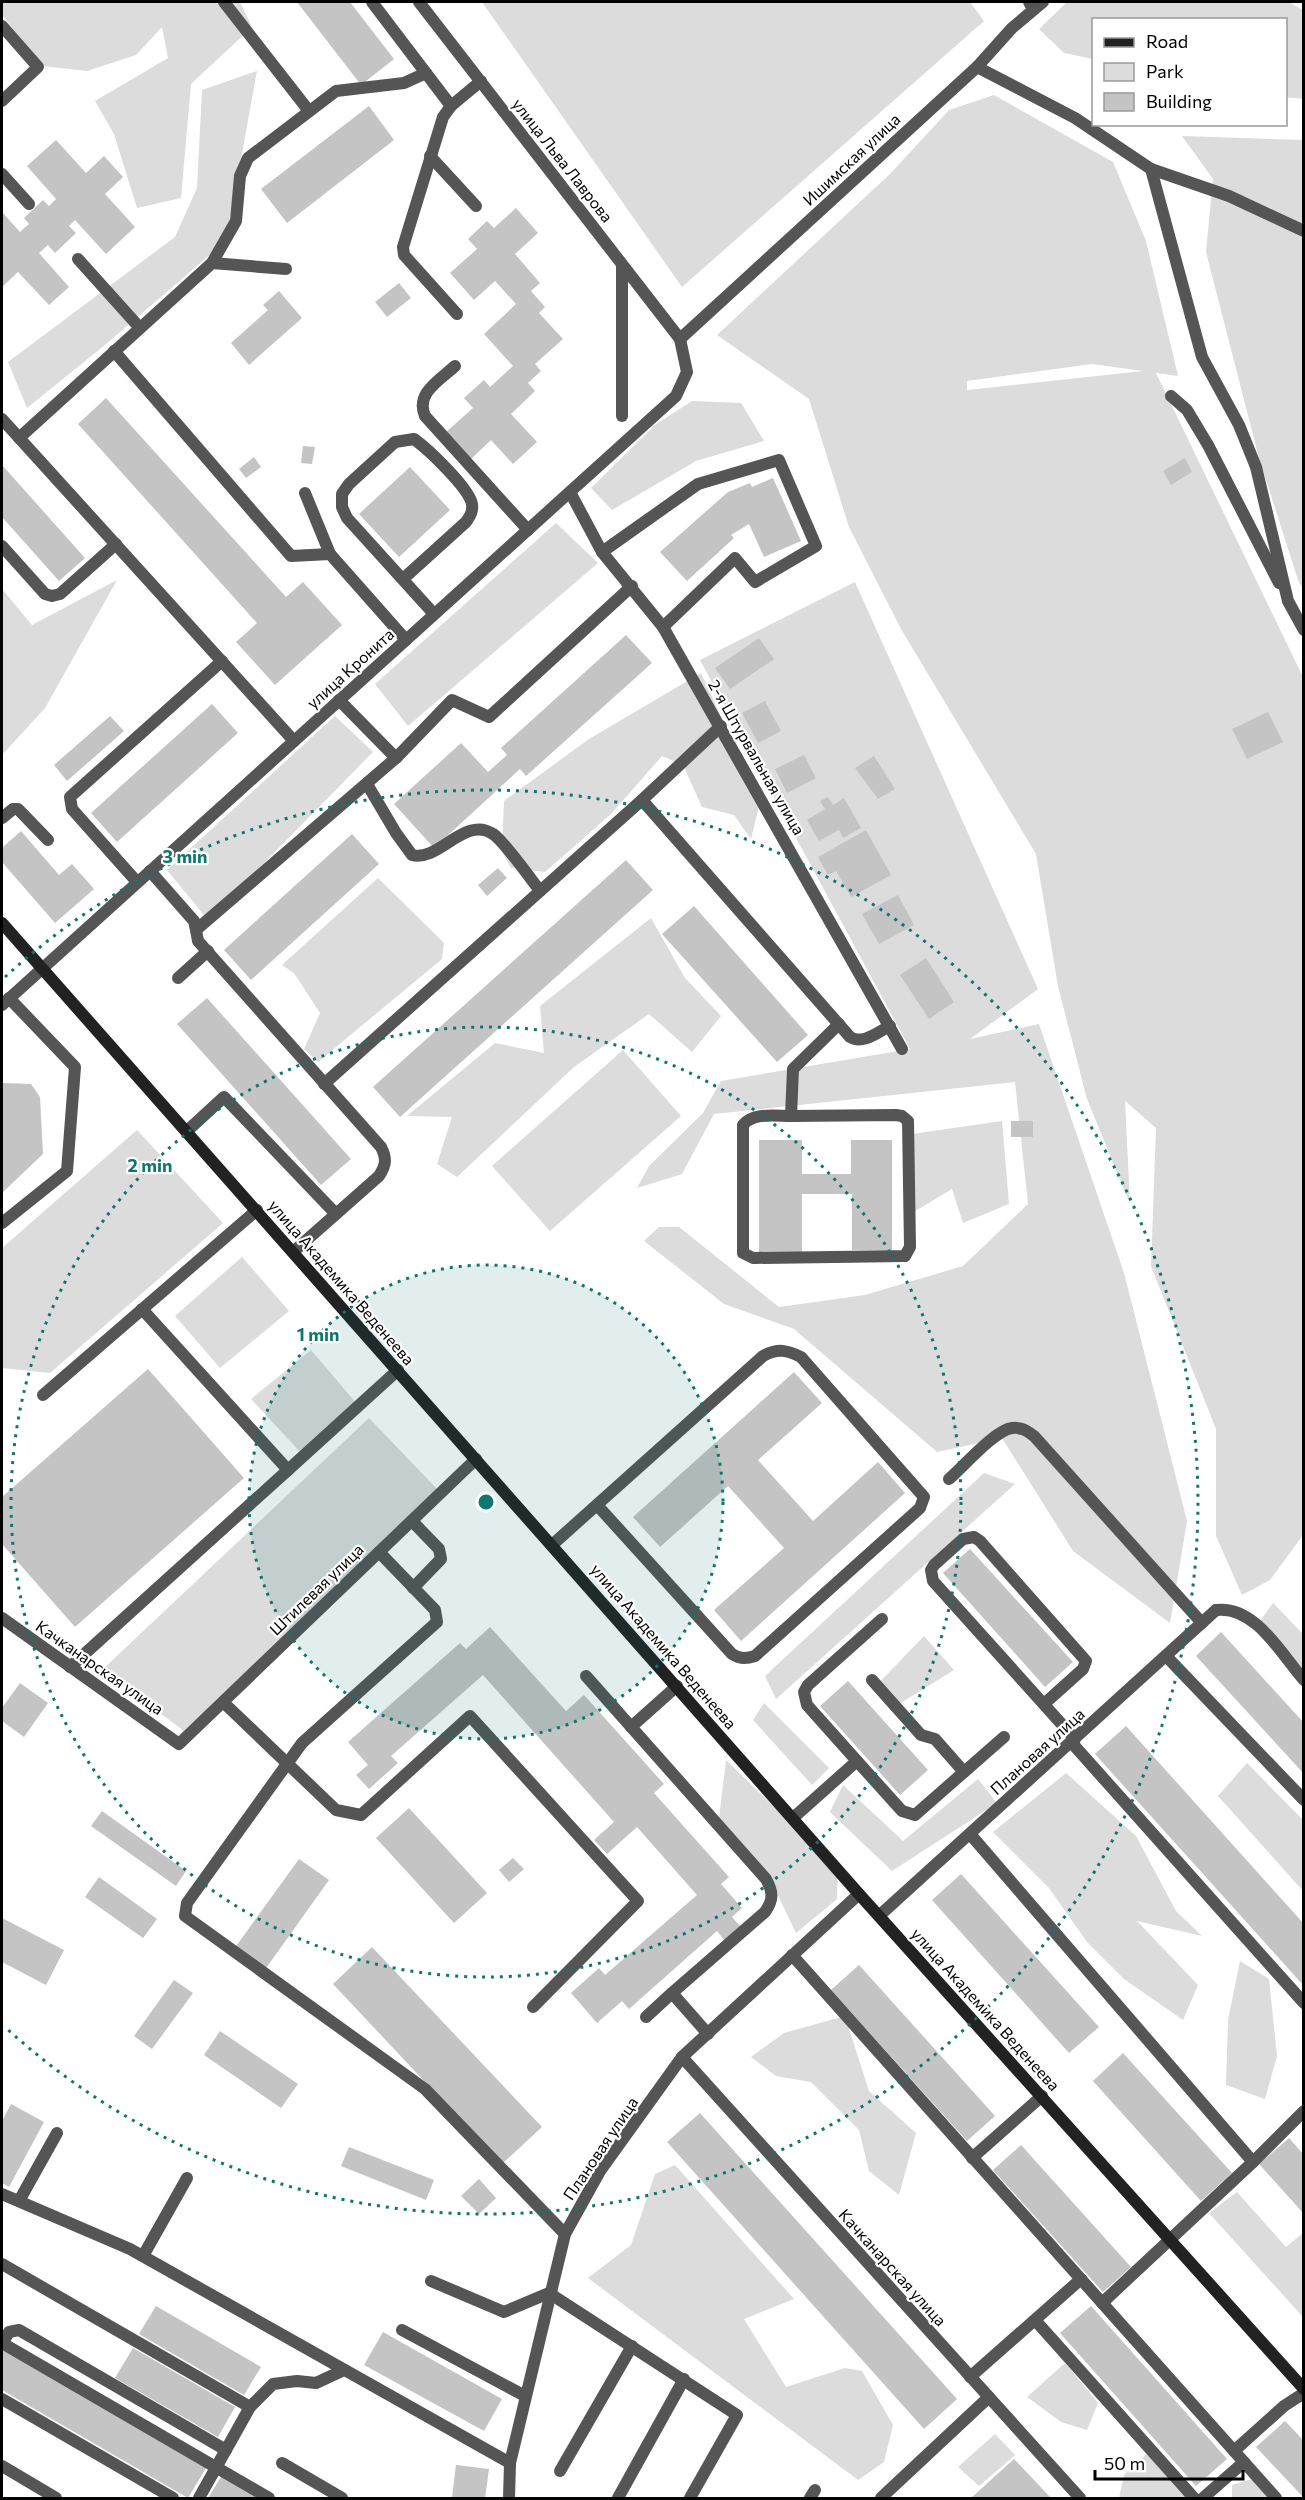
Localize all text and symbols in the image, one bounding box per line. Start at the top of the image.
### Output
legend [1092,18,1287,126]
text: Road [1146,30,1188,52]
text: Park [1146,60,1184,82]
text: Building [1146,90,1212,112]
street label: улица Льва Лаврова [509,94,617,226]
street label: Ишимская улица [798,109,904,209]
street label: улица Кронита [303,624,397,712]
street label: 2-я Штурвальная улица [705,676,809,838]
text: 3 min [162,845,208,867]
text: 2 min [128,1154,172,1176]
street label: улица Академика Веденеева [265,1196,419,1368]
text: 1 min [297,1323,339,1345]
centre of rings [476,1492,496,1512]
street label: Штилевая улица [265,1539,367,1639]
street label: улица Академика Веденеева [587,1560,741,1732]
street label: Качканарская улица [33,1616,167,1718]
street label: Плановая улица [986,1704,1088,1798]
street label: улица Академика Веденеева [908,1924,1064,2094]
street label: Плановая улица [559,2093,641,2203]
street label: Качканарская улица [835,2204,951,2330]
scale bar [1095,2443,1244,2481]
text: 50 m [1104,2452,1145,2474]

